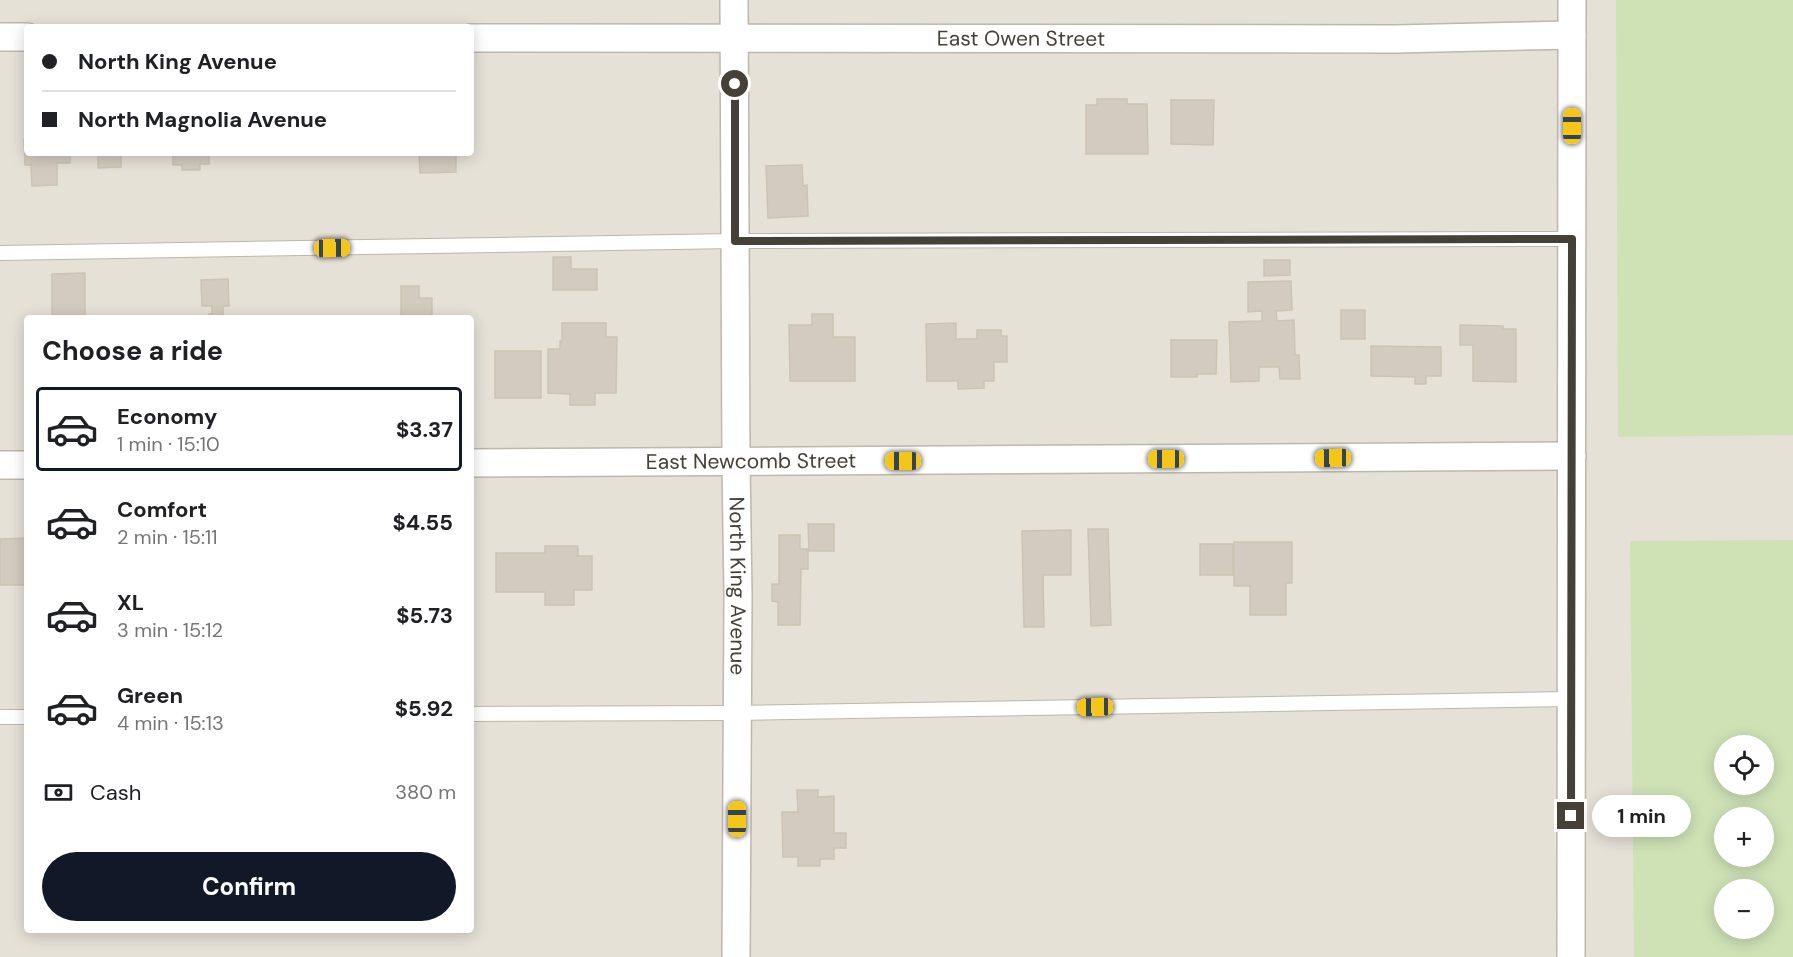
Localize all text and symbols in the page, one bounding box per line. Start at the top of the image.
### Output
street label: East Owen Street [937,25,1105,53]
text: North King Avenue [78,47,277,76]
route start [721,70,748,97]
text: North Magnolia Avenue [78,105,327,134]
car [1563,108,1581,144]
car [314,239,350,257]
text: Choose a ride [42,333,223,368]
icon: car [45,402,99,456]
text: Economy [117,402,217,431]
text: $3.37 [396,415,453,444]
text: 1 min · 15:10 [117,431,220,457]
street label: East Newcomb Street [646,447,856,476]
car [1315,449,1351,467]
car [1148,450,1184,468]
car [885,452,921,470]
icon: car [45,495,99,549]
text: Comfort [117,495,207,524]
street label: North King Avenue [723,496,752,675]
text: $4.55 [392,508,453,537]
text: 2 min · 15:11 [117,524,218,550]
icon: car [45,588,99,642]
text: XL [117,588,144,617]
text: $5.73 [396,601,453,630]
text: 3 min · 15:12 [117,617,223,643]
icon: car [45,681,99,735]
text: Green [117,681,183,710]
text: $5.92 [395,694,453,723]
car [1077,698,1113,716]
text: 4 min · 15:13 [117,710,224,736]
map controls [1714,735,1774,939]
button: locate [1714,735,1774,795]
icon: cash [42,776,75,809]
text: Cash [90,778,141,807]
text: 380 m [395,779,456,805]
callout: 1 min [1592,795,1691,837]
car [728,801,746,837]
route end [1557,802,1584,829]
text: 1 min [1617,803,1666,829]
button: + [1714,807,1774,867]
button: Confirm [42,852,456,921]
button: − [1714,879,1774,939]

